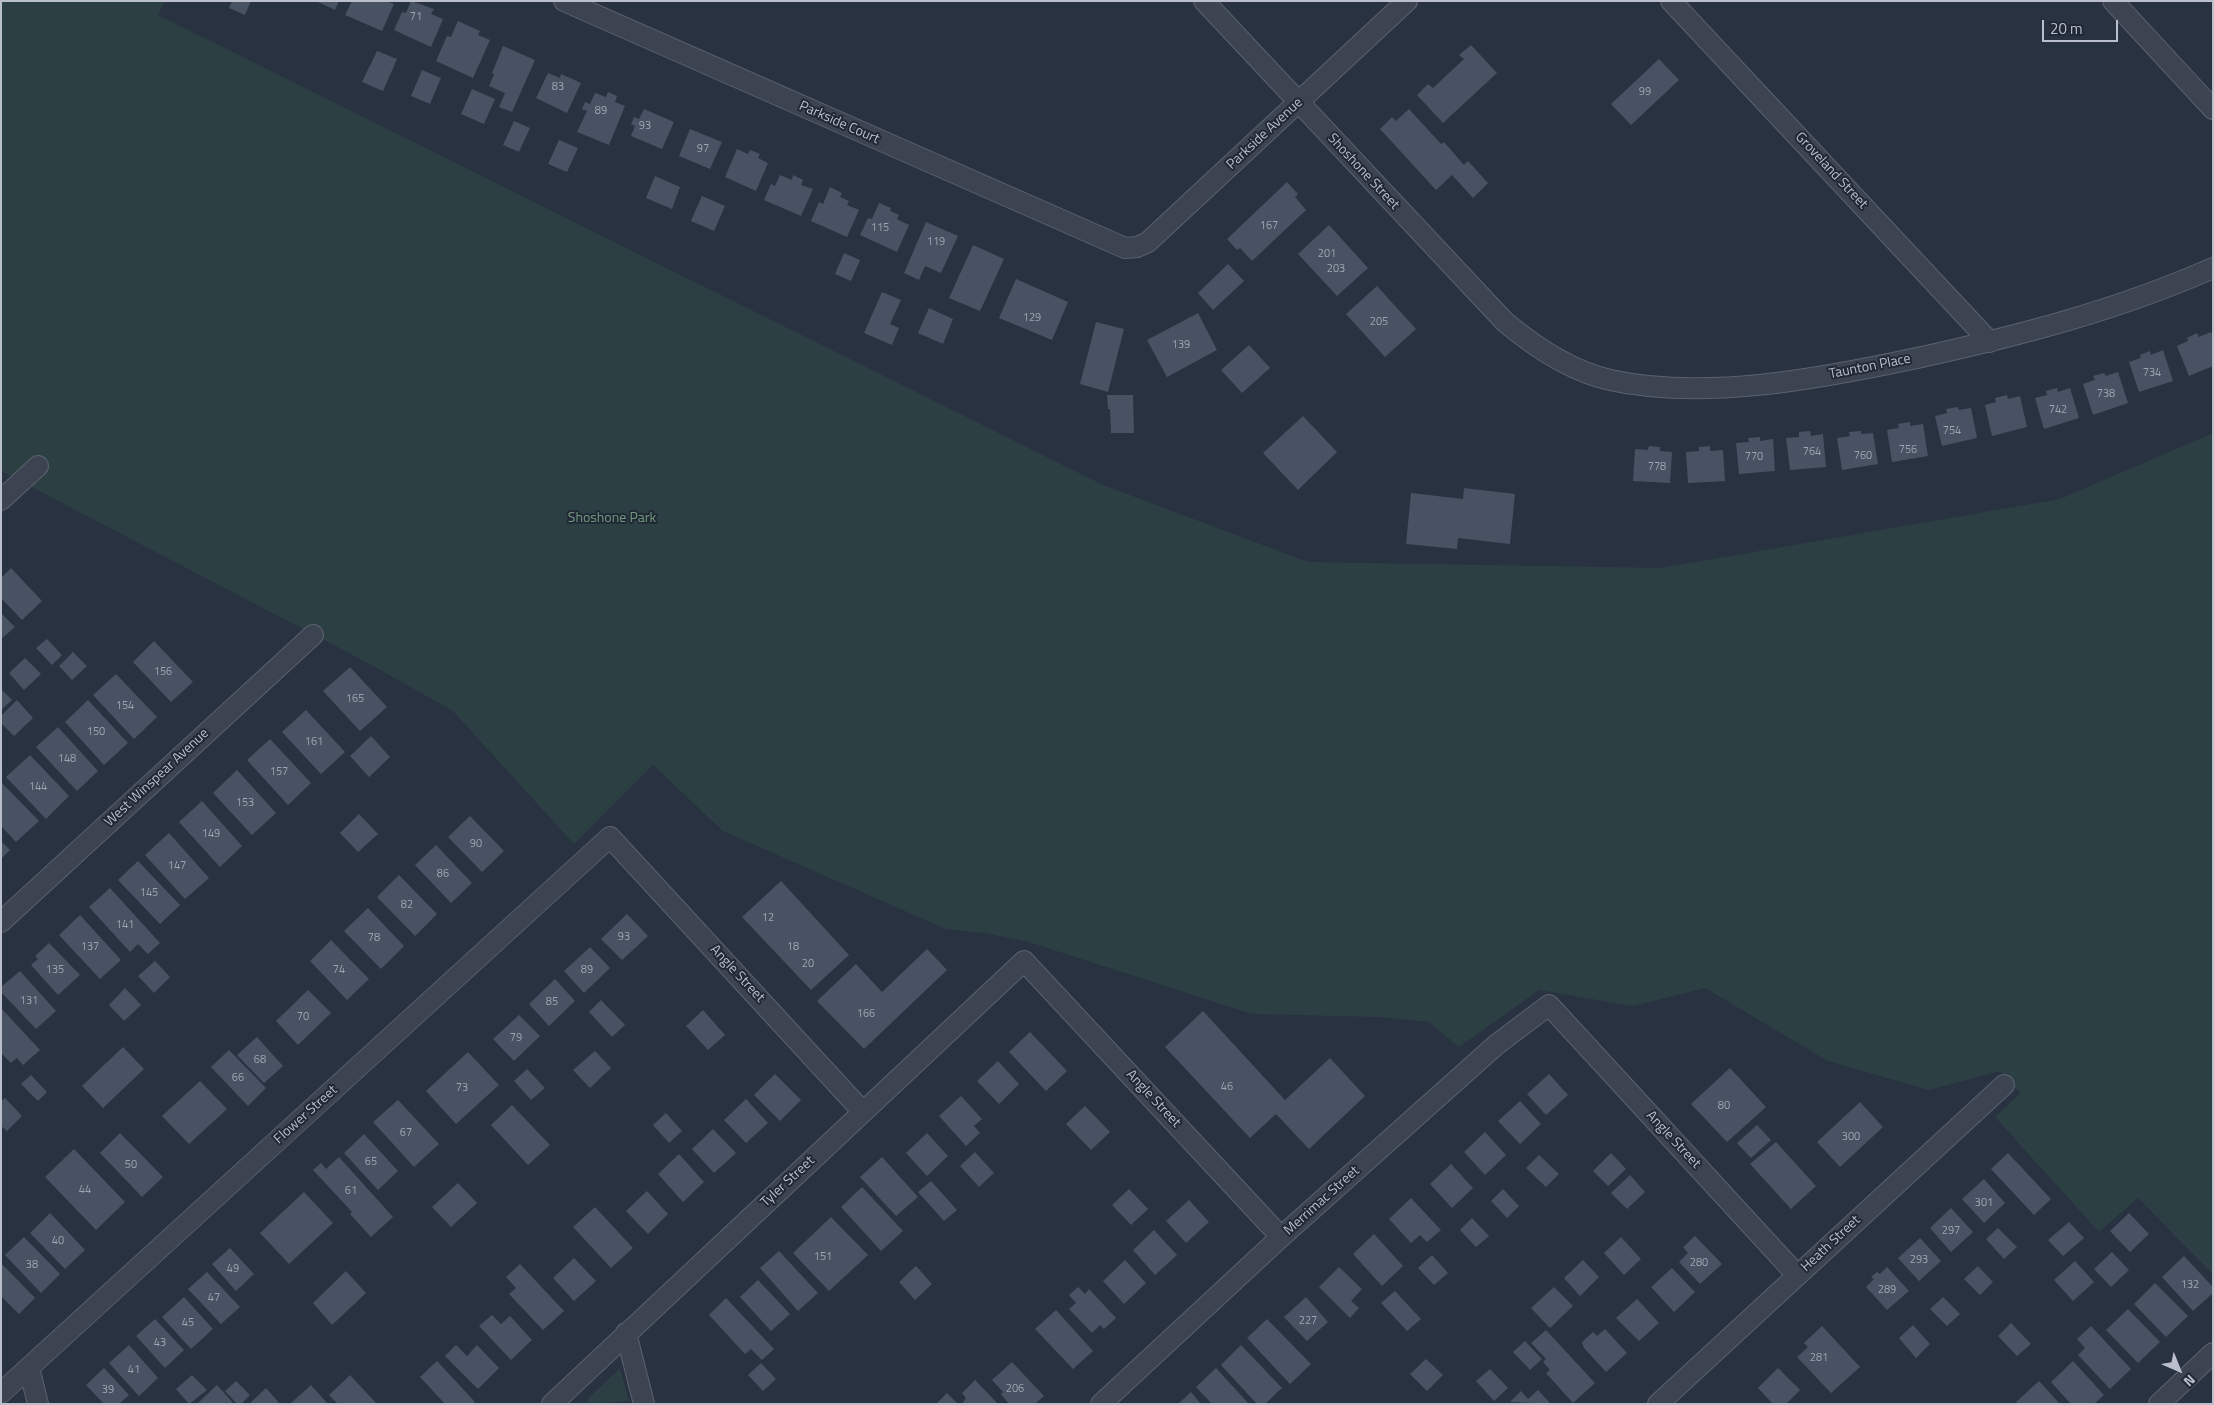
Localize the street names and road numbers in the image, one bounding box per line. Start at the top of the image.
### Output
street label: Parkside Avenue [1224,95,1306,173]
street label: Parkside Court [796,98,882,148]
street label: Groveland Street [1791,129,1871,213]
street label: Shoshone Street [1324,131,1402,213]
street label: Taunton Place [1828,351,1912,383]
street label: West Winspear Avenue [101,725,213,831]
street label: Angle Street [706,942,768,1006]
street label: Angle Street [1122,1067,1184,1131]
street label: Flower Street [271,1082,341,1148]
street label: Angle Street [1642,1108,1704,1172]
street label: Tyler Street [758,1153,818,1211]
street label: Merrimac Street [1281,1163,1363,1239]
street label: Heath Street [1798,1212,1864,1276]

